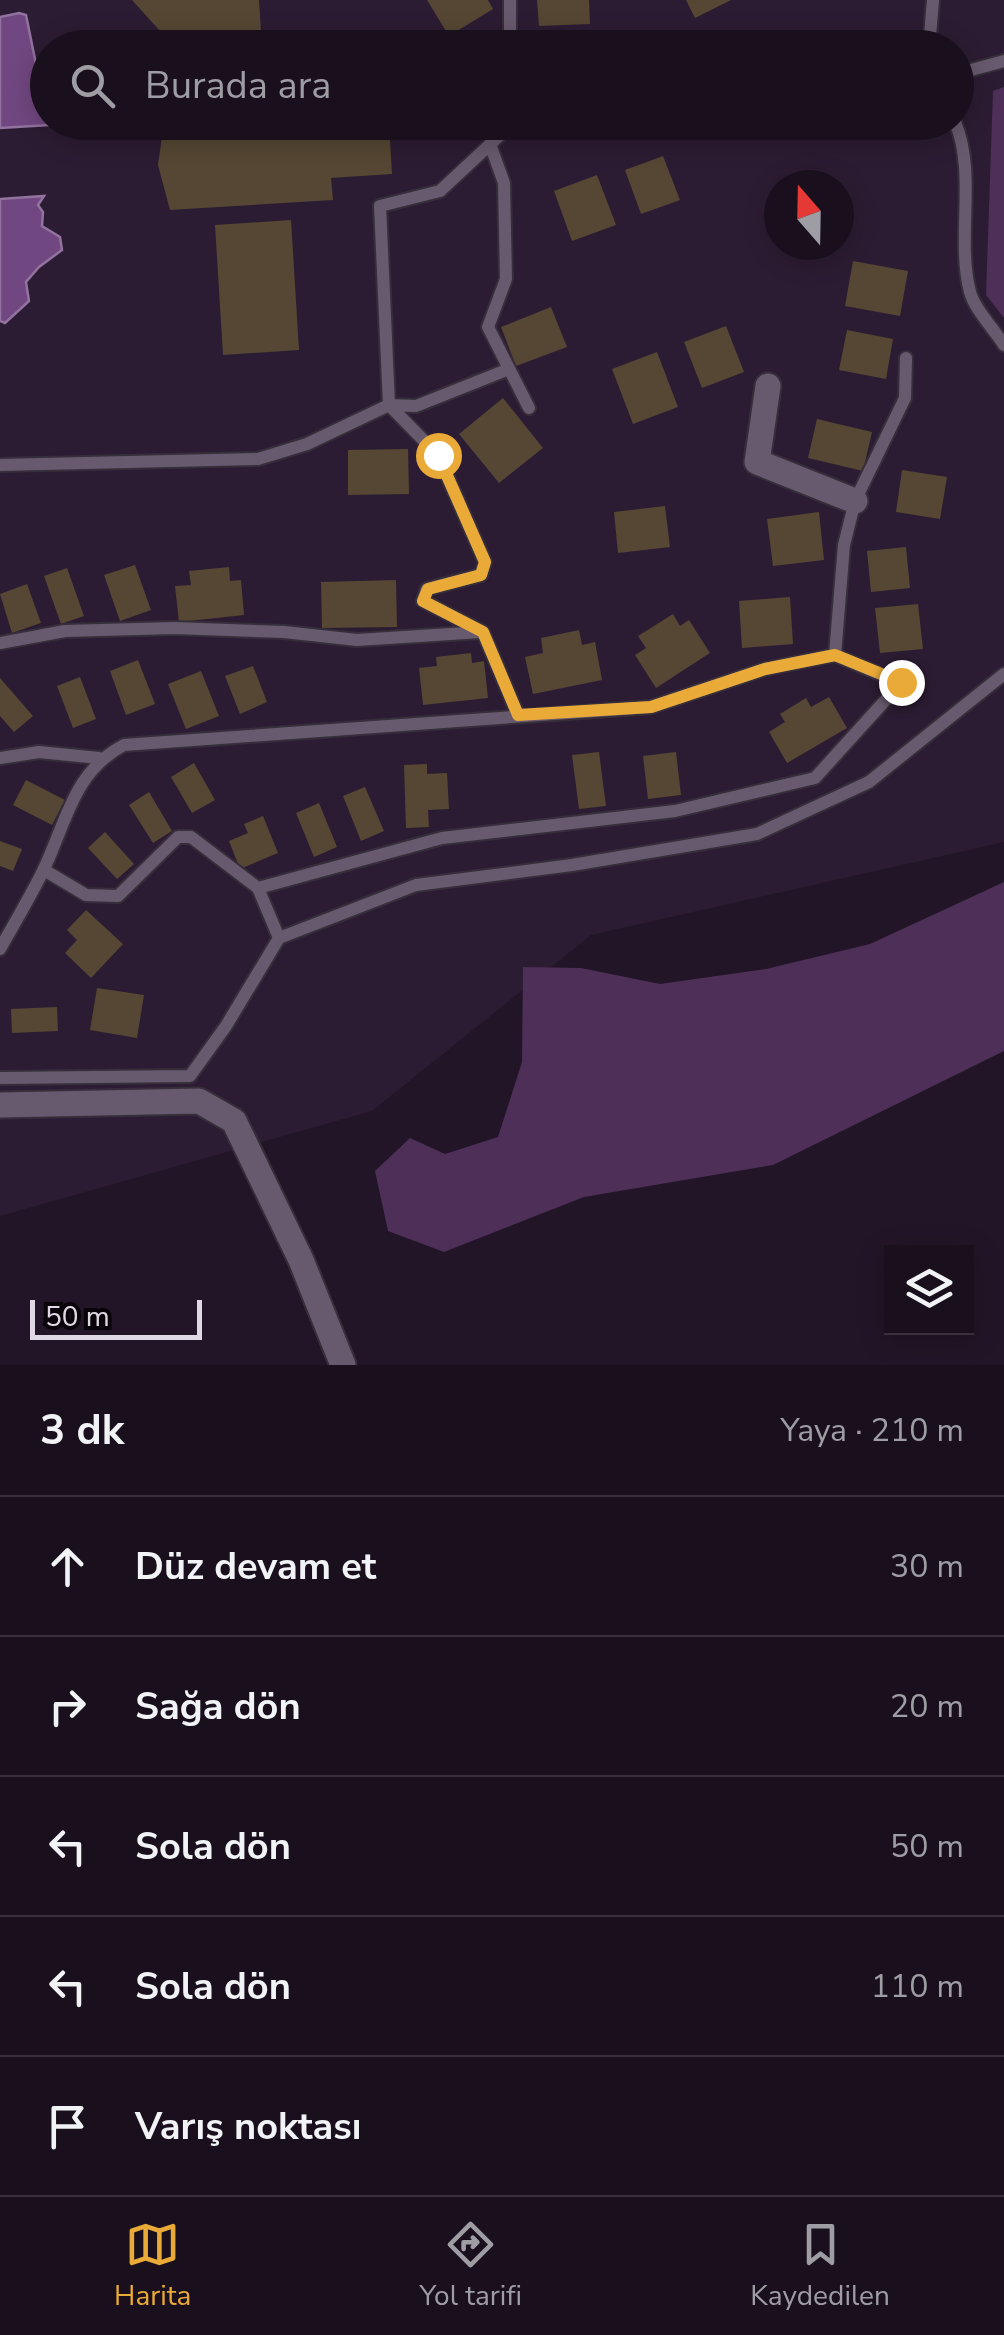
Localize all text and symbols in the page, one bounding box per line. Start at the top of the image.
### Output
search box [30,30,974,140]
icon: search [65,58,120,113]
text: Burada ara [145,60,331,111]
north arrow [764,170,854,260]
route start [416,433,462,479]
route end [879,660,925,706]
map controls [884,1245,974,1335]
button: layers [884,1245,974,1335]
scale bar [30,1295,202,1340]
text: 50 m [45,1298,110,1336]
text: 3 dk [40,1402,124,1459]
text: Yaya · 210 m [781,1409,964,1452]
icon: ahead [40,1539,95,1594]
text: Düz devam et [135,1541,376,1592]
text: 30 m [890,1545,964,1588]
icon: right [40,1679,95,1734]
text: Sağa dön [135,1681,301,1732]
text: 20 m [890,1685,964,1728]
icon: left [40,1819,95,1874]
text: Sola dön [135,1821,291,1872]
text: 50 m [890,1825,964,1868]
icon: left [40,1959,95,2014]
text: Sola dön [135,1961,291,2012]
text: 110 m [871,1965,964,2008]
icon: arrive [40,2099,95,2154]
text: Varış noktası [135,2101,362,2152]
tab: Harita [114,2217,191,2315]
tab: Yol tarifi [420,2217,522,2315]
tab: Kaydedilen [750,2217,890,2315]

